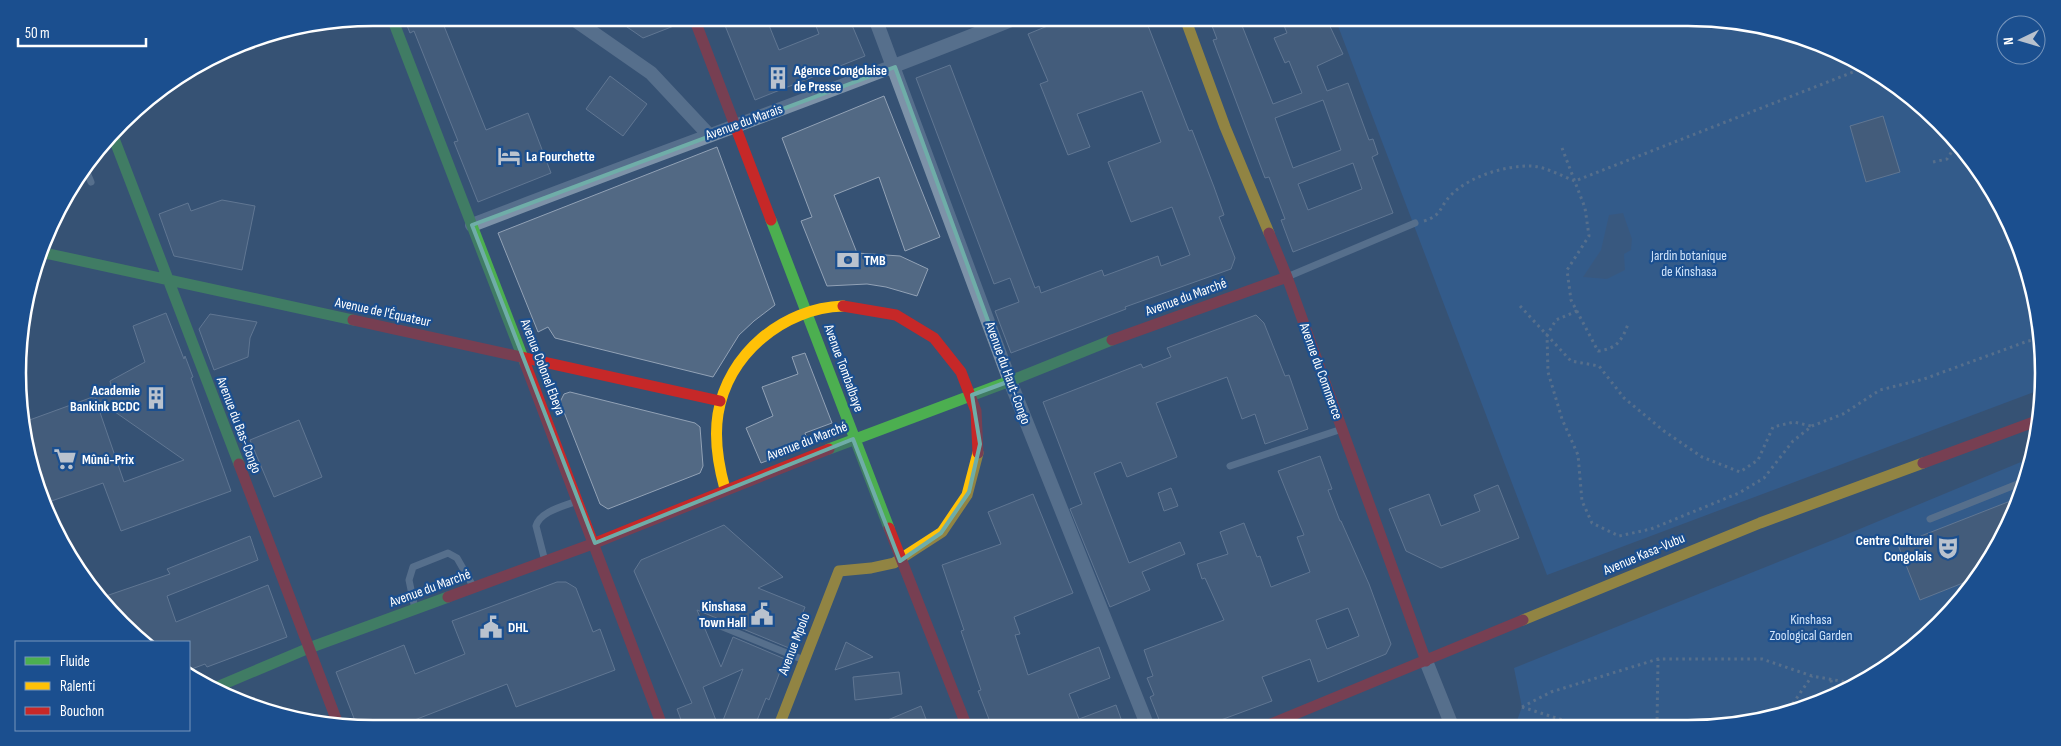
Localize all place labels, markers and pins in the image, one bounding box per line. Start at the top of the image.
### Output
place label: Agence Congolaise de Presse [793,62,887,95]
building icon: Agence Congolaise de Presse [765,65,791,91]
hotel icon: La Fourchette [496,143,522,169]
place label: La Fourchette [526,148,595,165]
bank icon: TMB [835,247,861,273]
place label: TMB [864,252,886,269]
place label: Academie Bankink BCDC [70,382,140,415]
building icon: Academie Bankink BCDC [143,385,169,411]
supermarket icon: Mûnû-Prix [52,446,78,472]
place label: Mûnû-Prix [82,451,134,468]
place label: Centre Culturel Congolais [1856,532,1932,565]
theatre icon: Centre Culturel Congolais [1935,535,1961,561]
place label: Kinshasa Town Hall [699,598,746,631]
public building icon: Kinshasa Town Hall [749,601,775,627]
public building icon: DHL [478,614,504,640]
place label: DHL [508,619,529,636]

